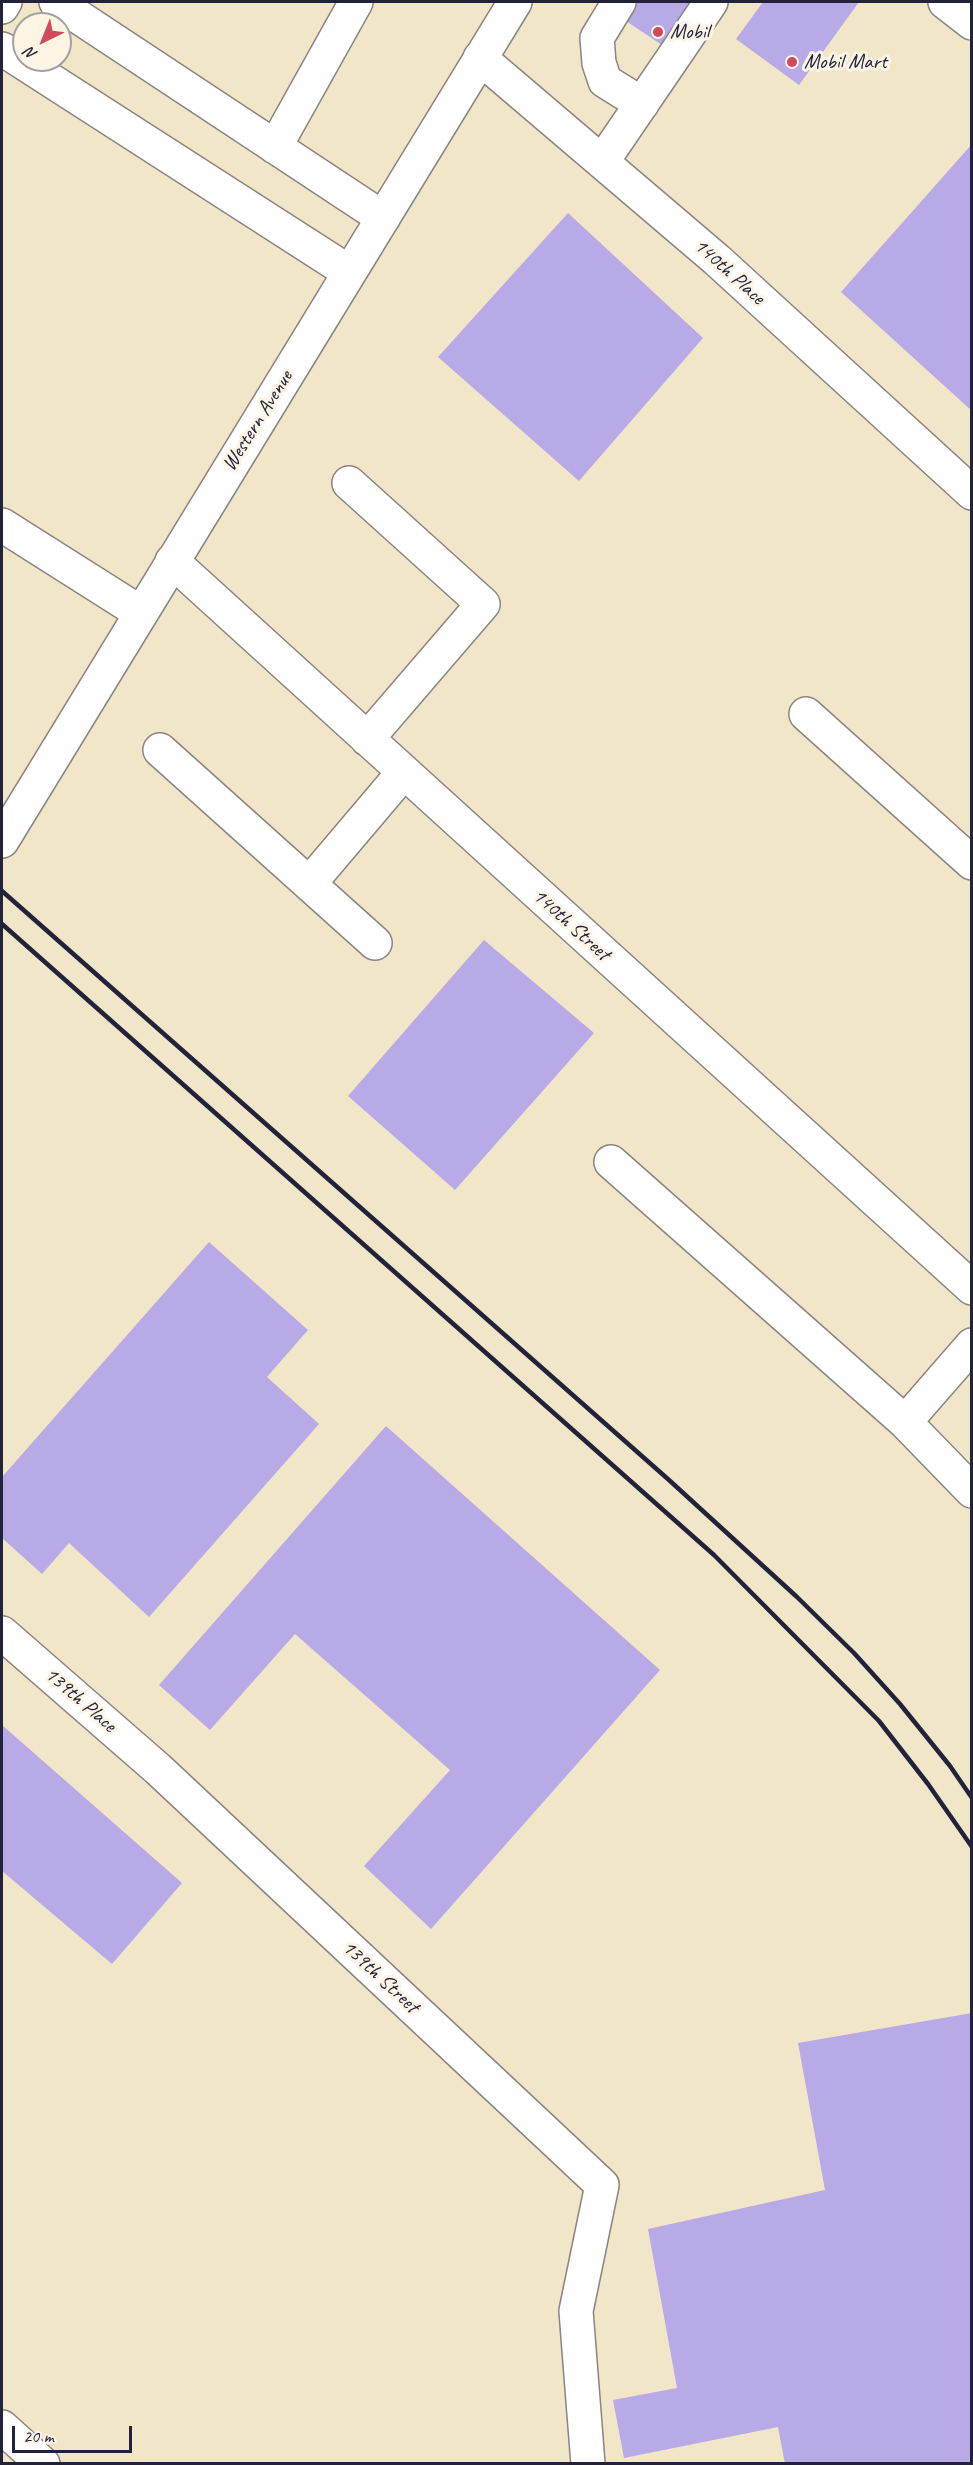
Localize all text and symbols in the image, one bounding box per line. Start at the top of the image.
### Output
north arrow [12,12,72,72]
place label: Mobil [670,19,709,45]
marker: Mobil [651,25,665,39]
text: N [21,43,42,64]
place label: Mobil Mart [804,49,887,75]
marker: Mobil Mart [785,55,799,69]
street label: 140th Place [688,234,770,310]
street label: Western Avenue [217,366,299,476]
street label: 140th Street [527,884,615,966]
street label: 139th Place [39,1662,121,1738]
street label: 139th Street [336,1935,424,2019]
scale bar [15,2414,135,2452]
text: 20 m [23,2425,54,2447]

